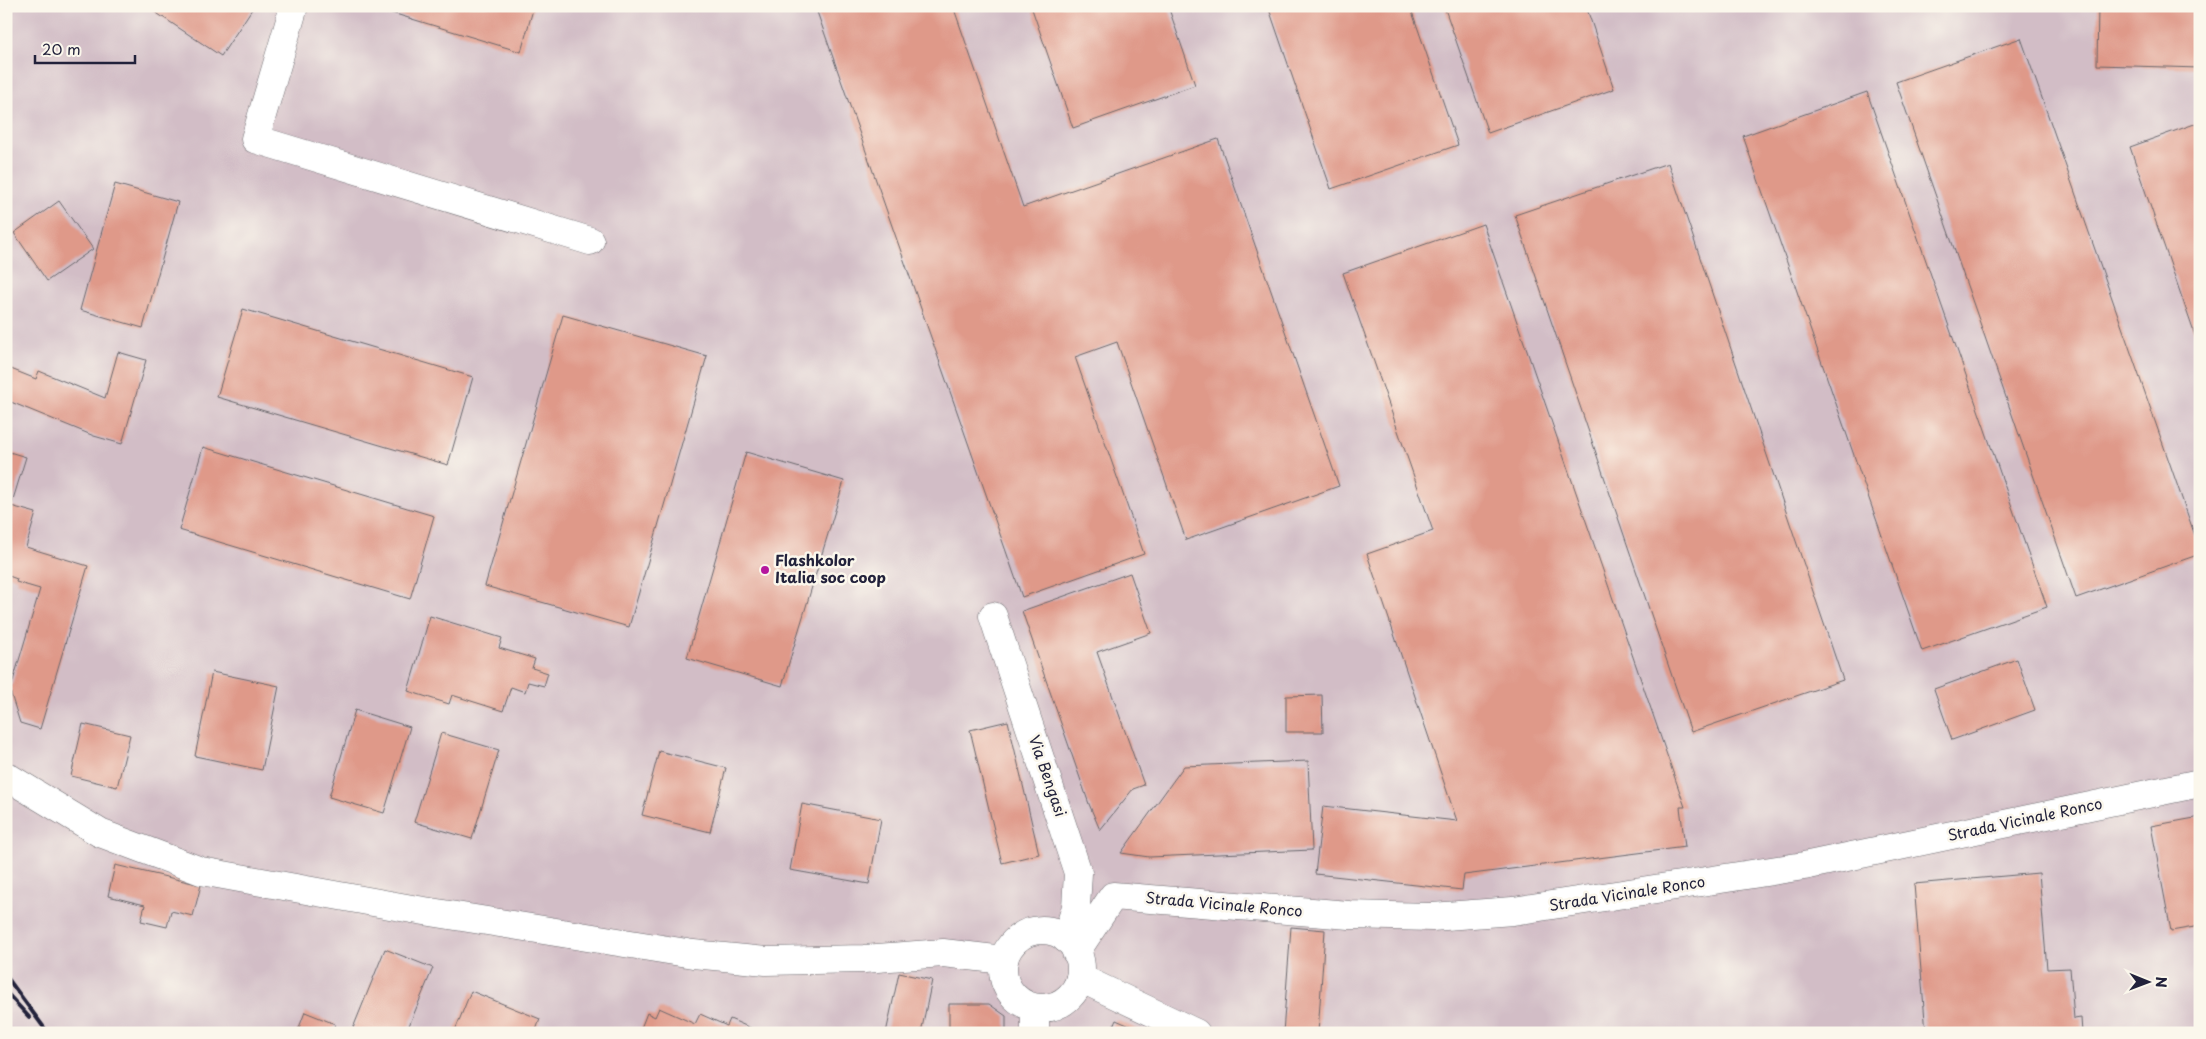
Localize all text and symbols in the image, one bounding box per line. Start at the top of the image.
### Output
scale bar [35,32,135,64]
text: 20 m [42,37,81,60]
place label: Flashkolor Italia soc coop [775,548,886,588]
marker: Flashkolor Italia soc coop [759,564,771,576]
street label: Via Bengasi [1024,732,1073,819]
street label: Strada Vicinale Ronco [1945,791,2104,846]
street label: Strada Vicinale Ronco [1547,869,1706,916]
street label: Strada Vicinale Ronco [1145,885,1304,922]
north arrow [2124,956,2174,1006]
text: N [2151,977,2172,988]

